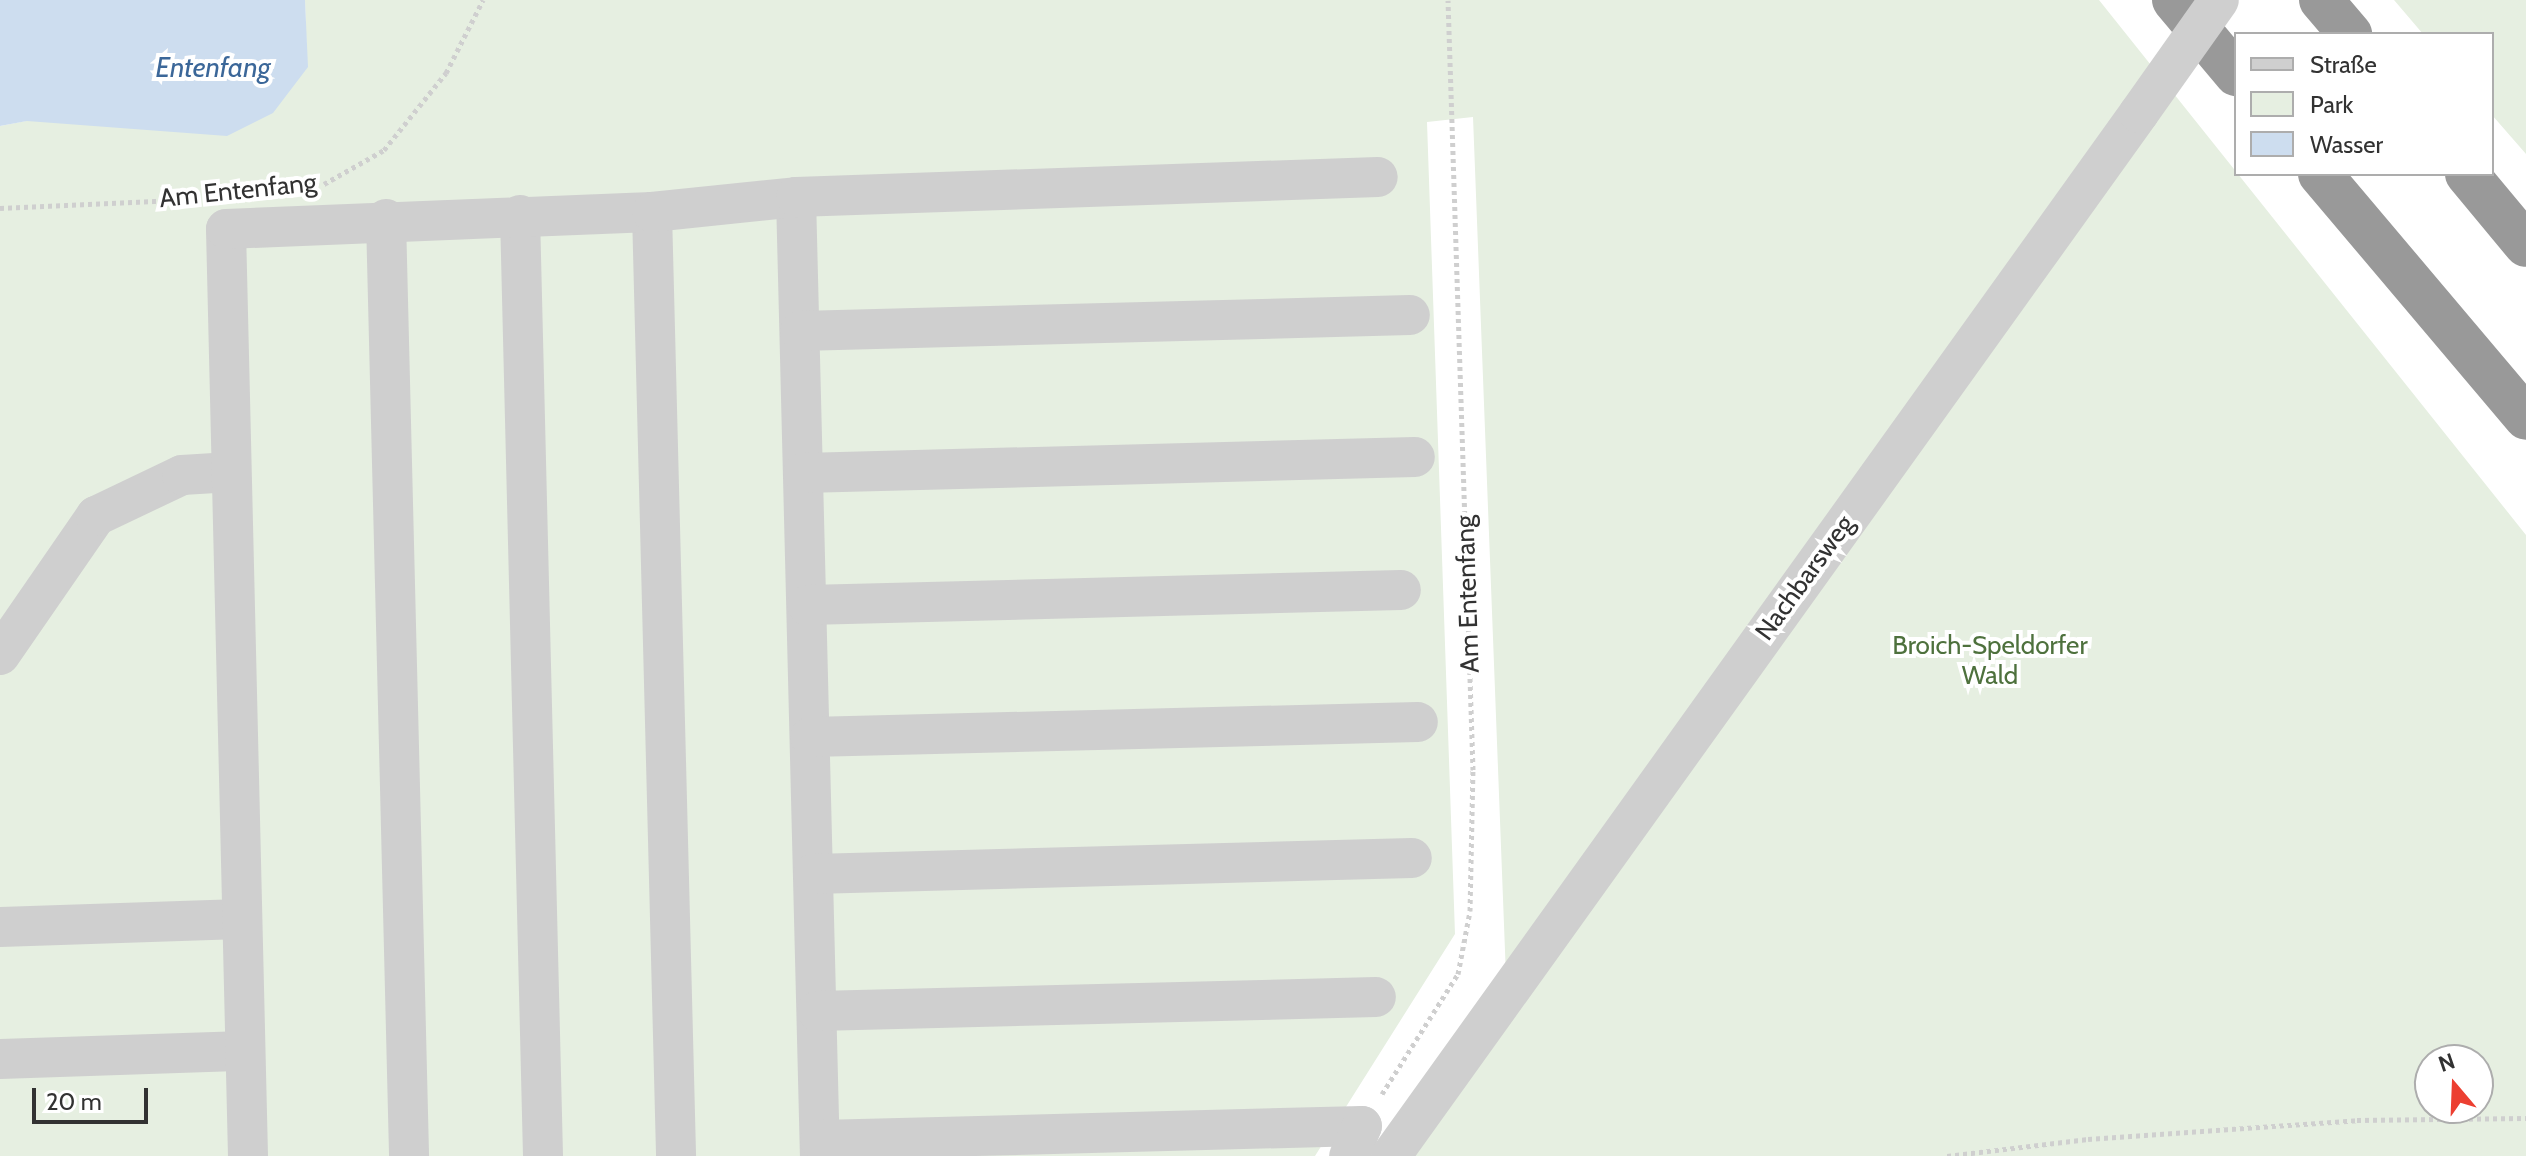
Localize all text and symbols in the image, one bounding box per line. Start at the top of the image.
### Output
legend [2234,32,2494,176]
water label: Entenfang [156,50,270,84]
text: Straße [2310,50,2377,79]
text: Park [2310,90,2353,119]
text: Wasser [2310,130,2383,159]
street label: Am Entenfang [158,167,318,215]
street label: Nachbarsweg [1749,509,1861,647]
street label: Am Entenfang [1450,515,1486,673]
park label: Broich-Speldorfer Wald [1892,630,2088,692]
north arrow [2414,1044,2494,1124]
text: N [2435,1047,2458,1078]
scale bar [36,1072,152,1122]
text: 20 m [46,1087,102,1116]

